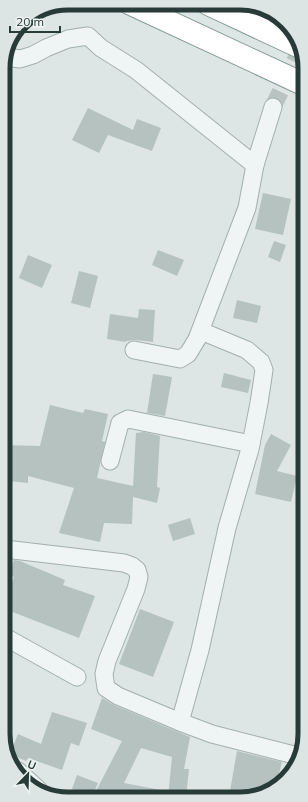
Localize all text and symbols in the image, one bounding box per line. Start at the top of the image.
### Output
scale bar [10,8,60,34]
text: 20 m [16,14,44,29]
north arrow [8,754,48,794]
text: U [25,757,38,773]

